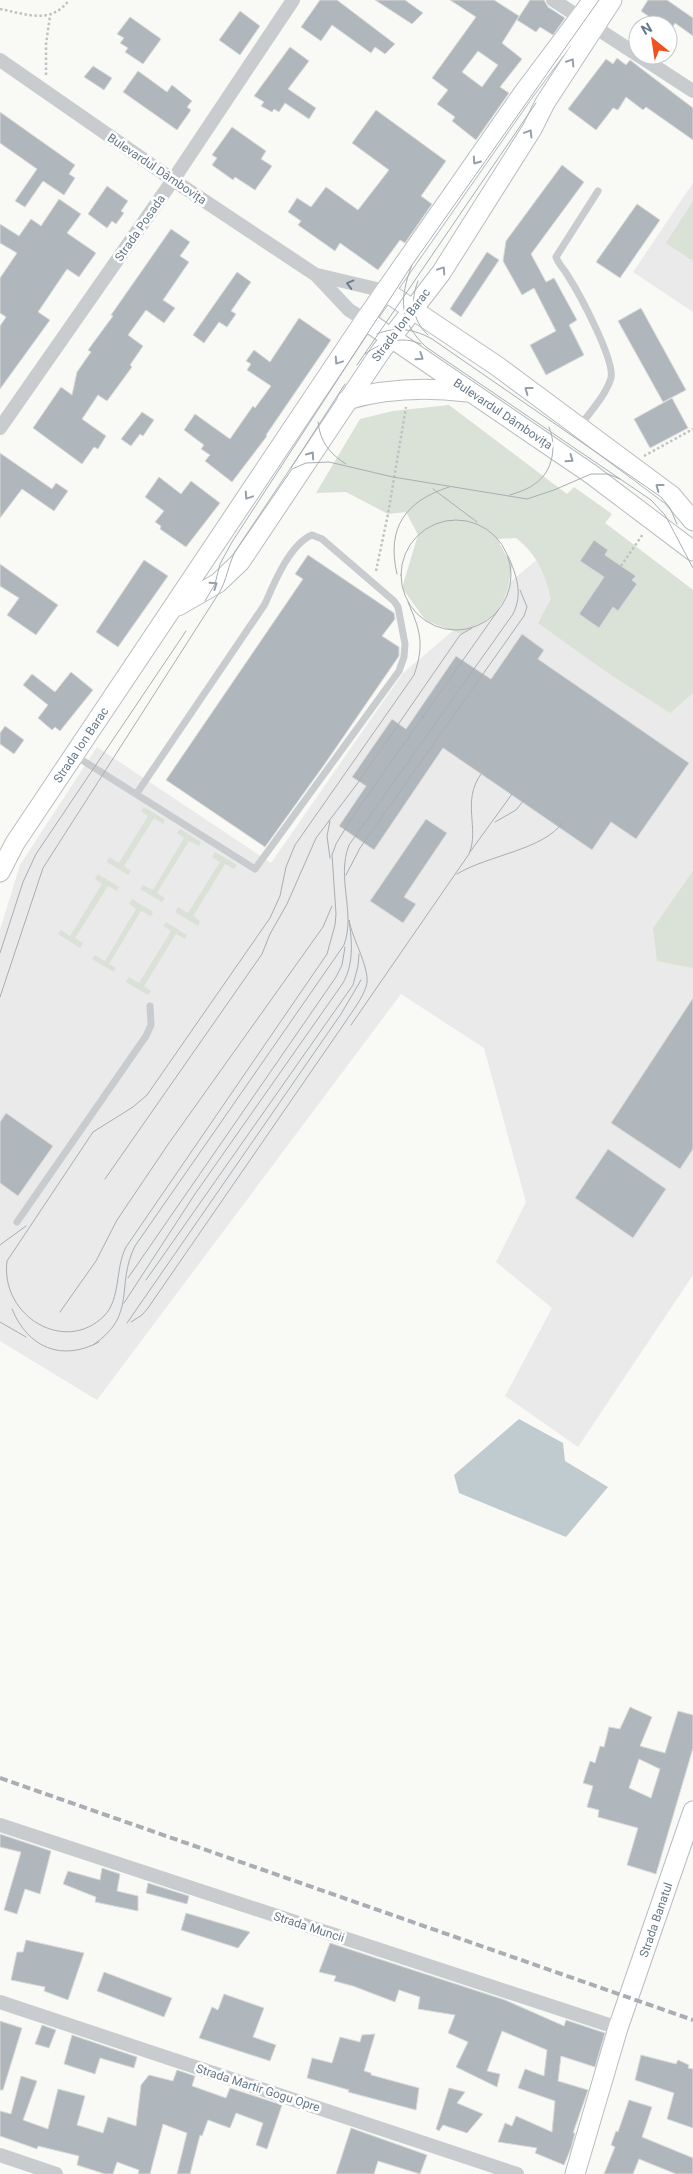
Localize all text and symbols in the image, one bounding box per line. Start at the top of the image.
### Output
north arrow [628,15,678,65]
text: N [638,19,655,38]
one-way arrow [565,58,574,67]
one-way arrow [523,130,533,139]
street label: Bulevardul Dâmbovița [104,131,209,208]
one-way arrow [473,155,482,164]
street label: Strada Posada [112,192,168,264]
one-way arrow [436,267,445,276]
one-way arrow [346,279,355,290]
street label: Strada Ion Barac [369,286,433,364]
one-way arrow [414,351,424,360]
one-way arrow [335,355,344,365]
street label: Bulevardul Dâmbovița [450,376,555,453]
one-way arrow [525,387,534,395]
one-way arrow [305,451,314,461]
one-way arrow [564,453,574,462]
one-way arrow [656,484,665,492]
one-way arrow [245,490,254,500]
one-way arrow [209,581,218,591]
street label: Strada Ion Barac [51,705,111,785]
street label: Strada Banatul [637,1881,675,1959]
street label: Strada Muncii [272,1909,346,1945]
street label: Strada Martir Gogu Opre [194,2061,322,2115]

